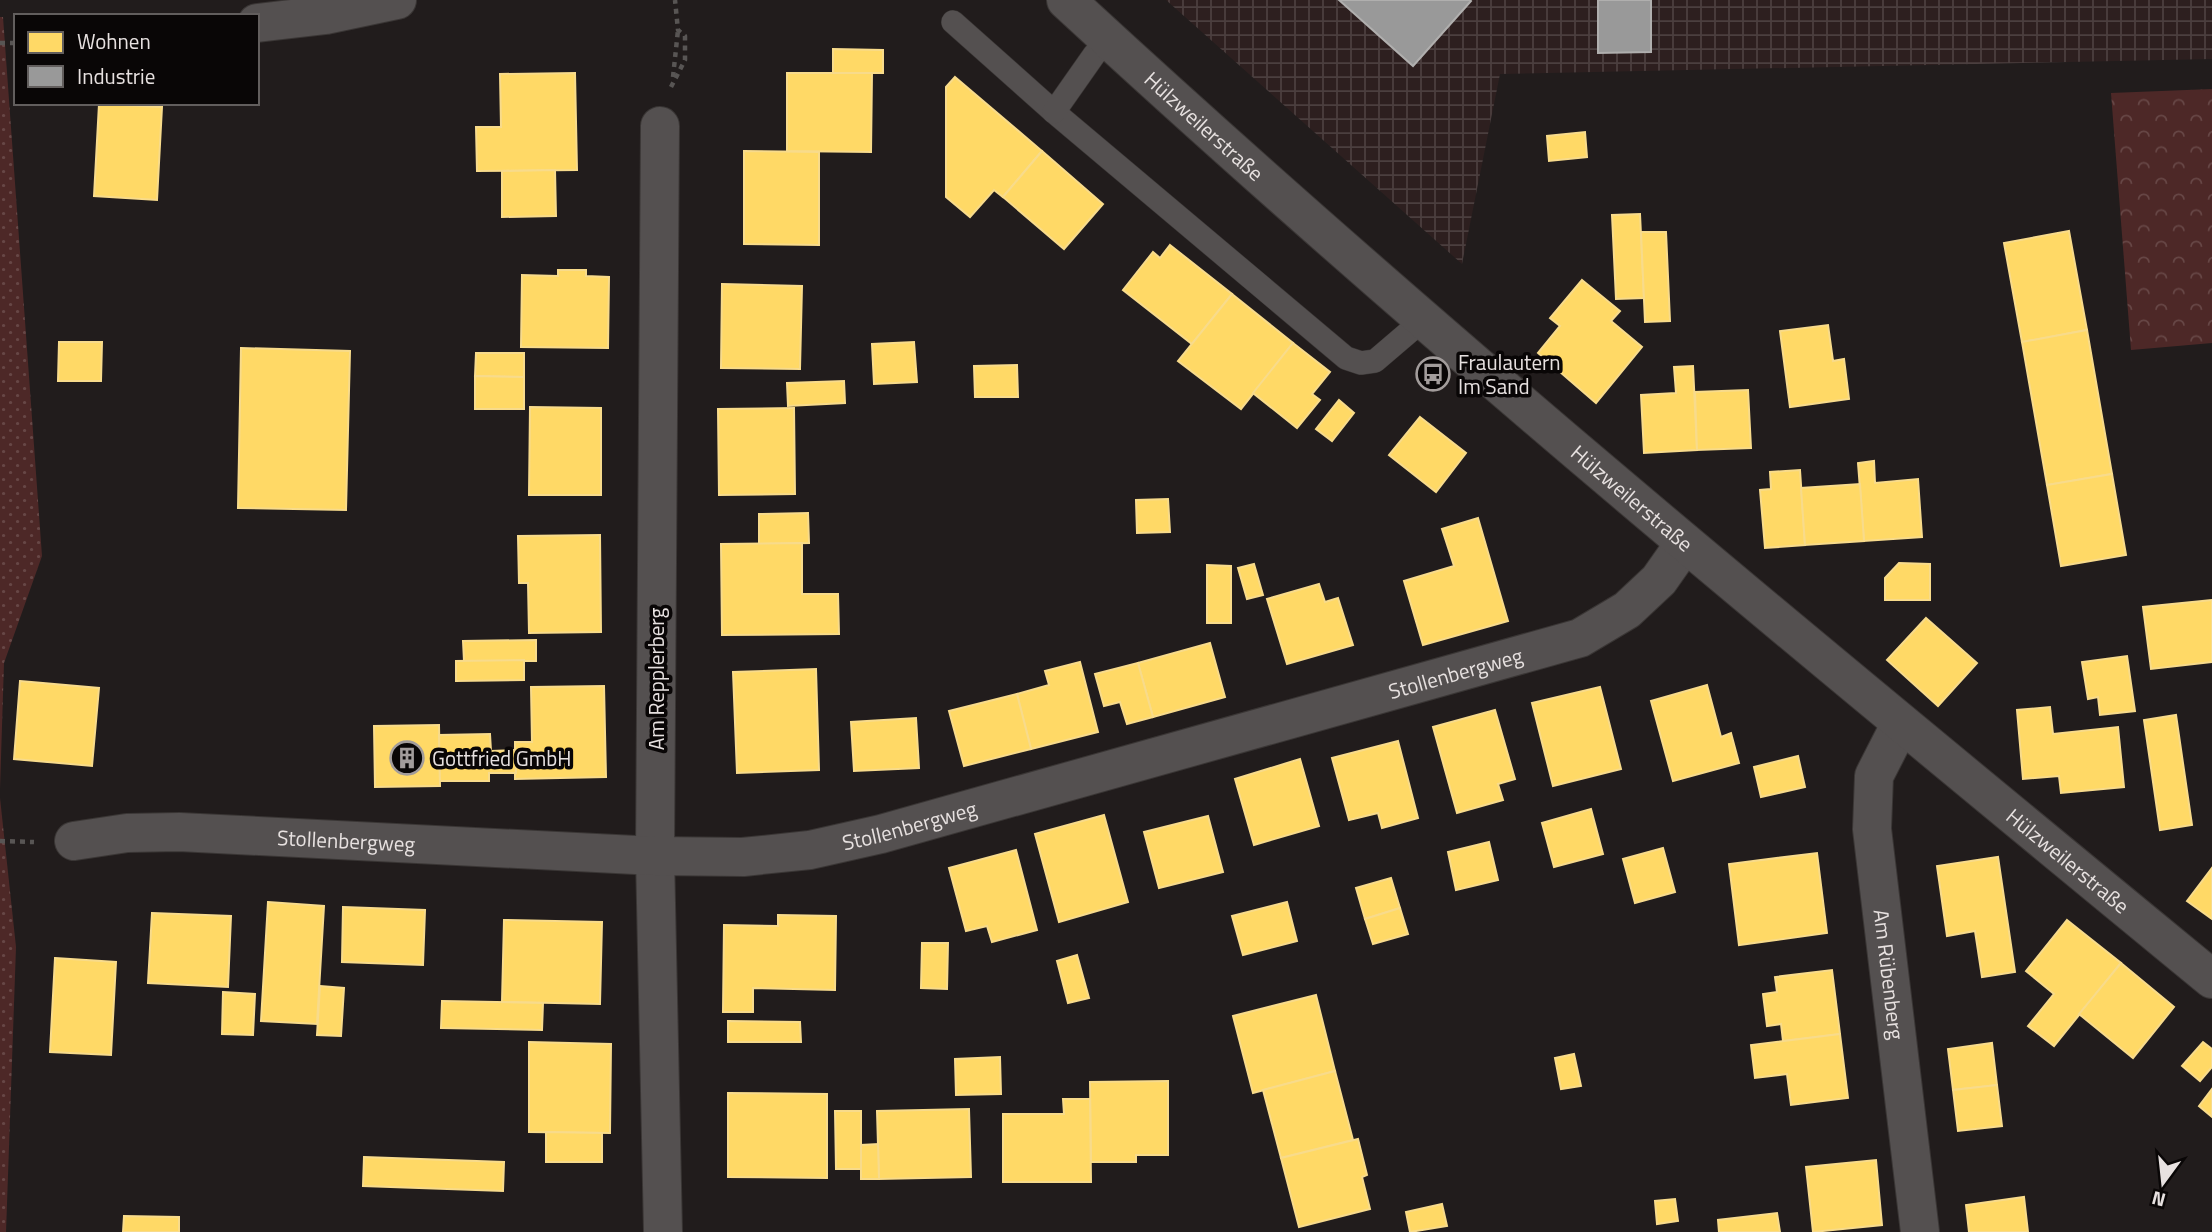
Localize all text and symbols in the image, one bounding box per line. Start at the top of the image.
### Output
legend [14,14,259,105]
text: Wohnen [77,25,151,57]
text: Industrie [77,60,155,92]
street label: Hülzweilerstraße [1137,63,1271,188]
place label: Fraulautern Im Sand [1458,346,1561,402]
bus stop icon: Fraulautern Im Sand [1414,355,1452,393]
street label: Hülzweilerstraße [1564,437,1700,559]
street label: Am Repplerberg [640,608,672,750]
street label: Stollenbergweg [1385,639,1527,707]
building icon: Gottfried GmbH [388,739,426,777]
place label: Gottfried GmbH [432,742,571,774]
street label: Stollenbergweg [839,792,981,858]
street label: Hülzweilerstraße [1999,800,2137,921]
street label: Stollenbergweg [276,821,416,860]
street label: Am Rübenberg [1866,907,1913,1042]
north arrow [2128,1148,2198,1218]
text: N [2148,1184,2169,1216]

